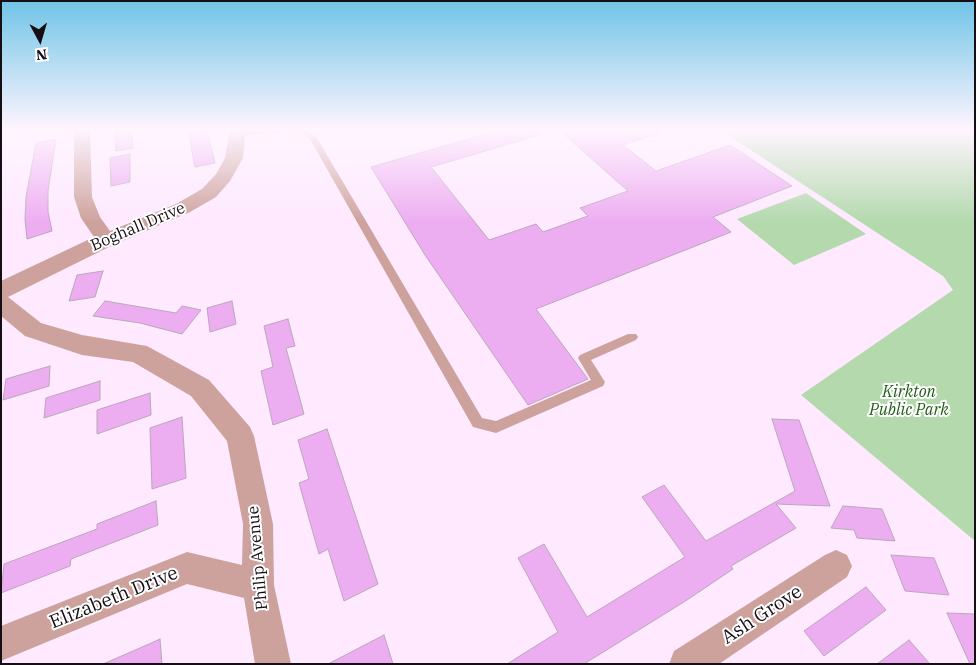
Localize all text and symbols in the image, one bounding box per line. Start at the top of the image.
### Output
north arrow [15,15,65,65]
text: N [35,45,48,64]
street label: Boghall Drive [88,198,188,256]
park label: Kirkton Public Park [869,382,949,420]
street label: Philip Avenue [244,505,272,611]
street label: Elizabeth Drive [47,562,181,634]
street label: Ash Grove [717,581,807,649]

